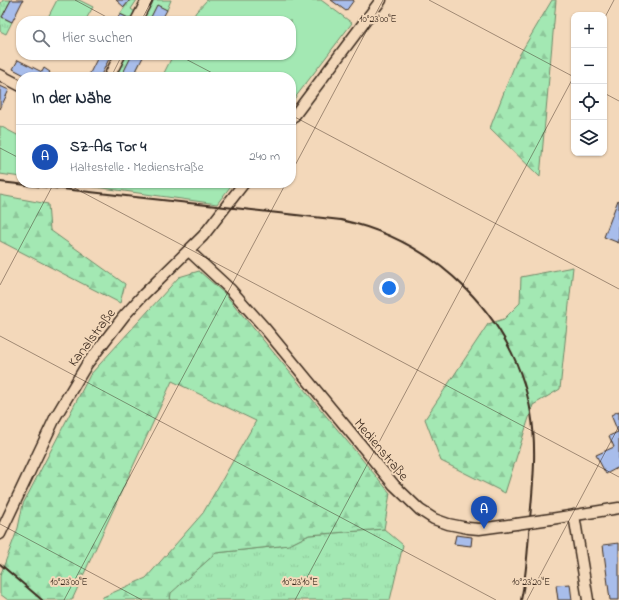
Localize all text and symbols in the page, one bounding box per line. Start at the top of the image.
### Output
text: 10°23'00"E [359,12,397,27]
map controls [571,12,607,156]
button: + [571,12,607,48]
search box [16,16,296,60]
icon: search [30,27,52,49]
text: Hier suchen [62,27,133,49]
button: − [571,48,607,84]
button: locate [571,84,607,120]
text: In der Nähe [32,86,111,111]
button: layers [571,120,607,156]
text: SZ-AG Tor 4 [70,136,147,158]
text: A [41,147,49,166]
text: 240 m [249,147,280,166]
text: Haltestelle · Medienstraße [70,158,203,177]
your location [379,278,399,298]
street label: Kanalstraße [63,304,122,372]
street label: Medienstraße [348,414,414,486]
pin: A [471,496,497,529]
text: 10°23'00"E [50,575,88,590]
text: 10°23'10"E [282,575,318,590]
text: 10°23'20"E [512,575,550,590]

